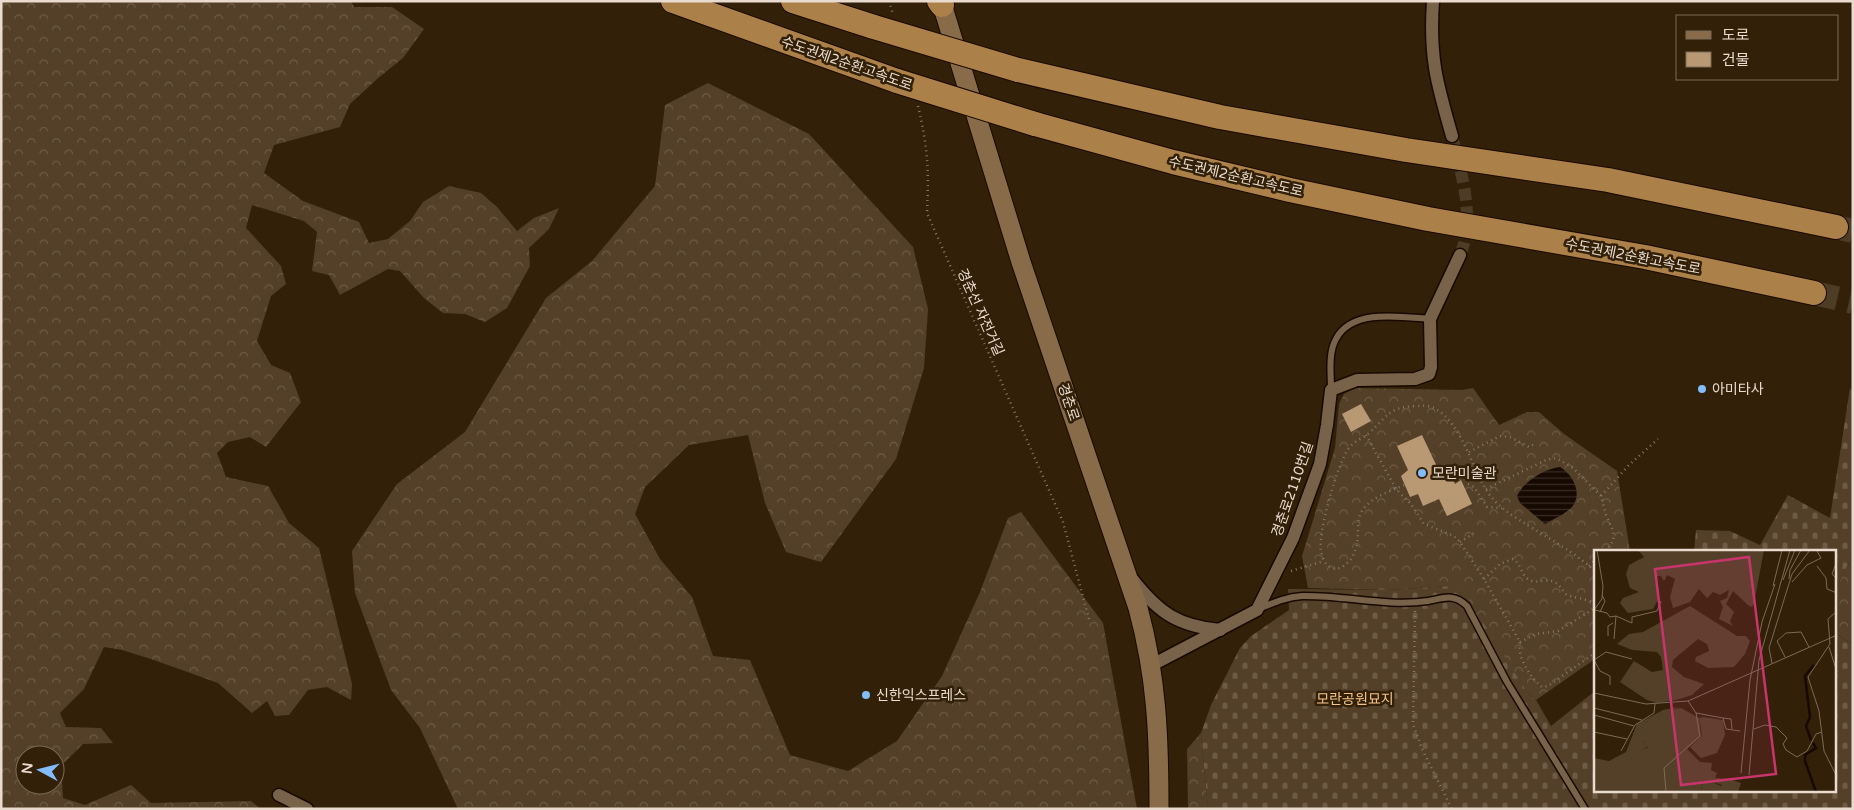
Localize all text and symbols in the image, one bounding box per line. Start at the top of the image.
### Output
legend [1676,15,1839,80]
text: 도로 [1722,26,1750,44]
street label: 수도권제2순환고속도로 [779,33,915,94]
text: 건물 [1722,51,1750,69]
street label: 수도권제2순환고속도로 [1167,153,1305,200]
street label: 수도권제2순환고속도로 [1564,235,1702,278]
street label: 경춘선 자전거길 [954,266,1007,359]
street label: 경춘로 [1054,381,1083,423]
place label: 아미타사 [1712,381,1764,398]
marker: 아미타사 [1696,383,1708,395]
street label: 경춘로2110번길 [1268,439,1317,539]
place label: 모란미술관 [1432,465,1497,482]
marker: 모란미술관 [1416,467,1428,479]
inset map [1594,550,1836,792]
place label: 신한익스프레스 [876,687,966,704]
marker: 신한익스프레스 [860,689,872,701]
park label: 모란공원묘지 [1316,691,1394,708]
north arrow [15,745,65,795]
text: N [18,762,37,775]

